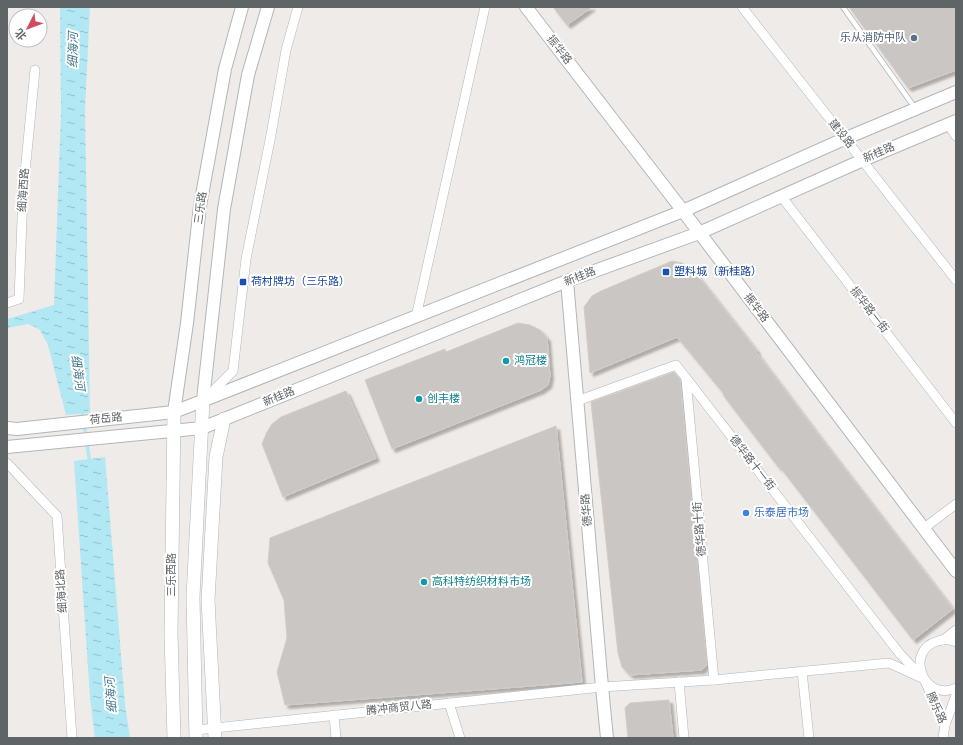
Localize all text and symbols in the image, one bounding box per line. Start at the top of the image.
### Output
north arrow [8,8,48,48]
text: 北 [12,25,30,43]
water label: 细海河 [66,30,82,68]
place label: 乐从消防中队 [840,31,906,45]
street label: 振华路 [543,33,575,67]
marker: 乐从消防中队 [909,33,919,43]
street label: 建设路 [825,117,857,151]
street label: 新桂路 [861,140,897,166]
street label: 细海西路 [15,168,33,212]
street label: 三乐路 [192,191,210,225]
street label: 新桂路 [562,265,598,289]
place label: 塑料城（新桂路） [674,265,762,279]
marker: 塑料城（新桂路） [661,267,671,277]
place label: 荷村牌坊（三乐路） [251,275,350,289]
marker: 荷村牌坊（三乐路） [238,277,248,287]
street label: 振华路一街 [847,284,891,336]
street label: 振华路 [740,291,772,325]
water label: 细海河 [67,354,88,394]
place label: 鸿冠楼 [514,354,547,368]
marker: 鸿冠楼 [501,356,511,366]
street label: 新桂路 [261,384,297,410]
place label: 创丰楼 [427,392,460,406]
marker: 创丰楼 [414,394,424,404]
street label: 荷岳路 [89,410,123,428]
street label: 德华路十一街 [726,433,778,493]
street label: 德华路 [579,493,595,527]
street label: 德华路十街 [691,501,709,557]
place label: 乐泰居市场 [754,506,809,520]
marker: 乐泰居市场 [741,508,751,518]
street label: 三乐西路 [165,553,179,597]
street label: 细海北路 [53,569,71,613]
place label: 高科特纺织材料市场 [432,575,531,589]
marker: 高科特纺织材料市场 [419,577,429,587]
water label: 细海河 [102,674,122,714]
street label: 腾乐路 [923,690,949,726]
street label: 腾冲商贸八路 [365,698,433,718]

